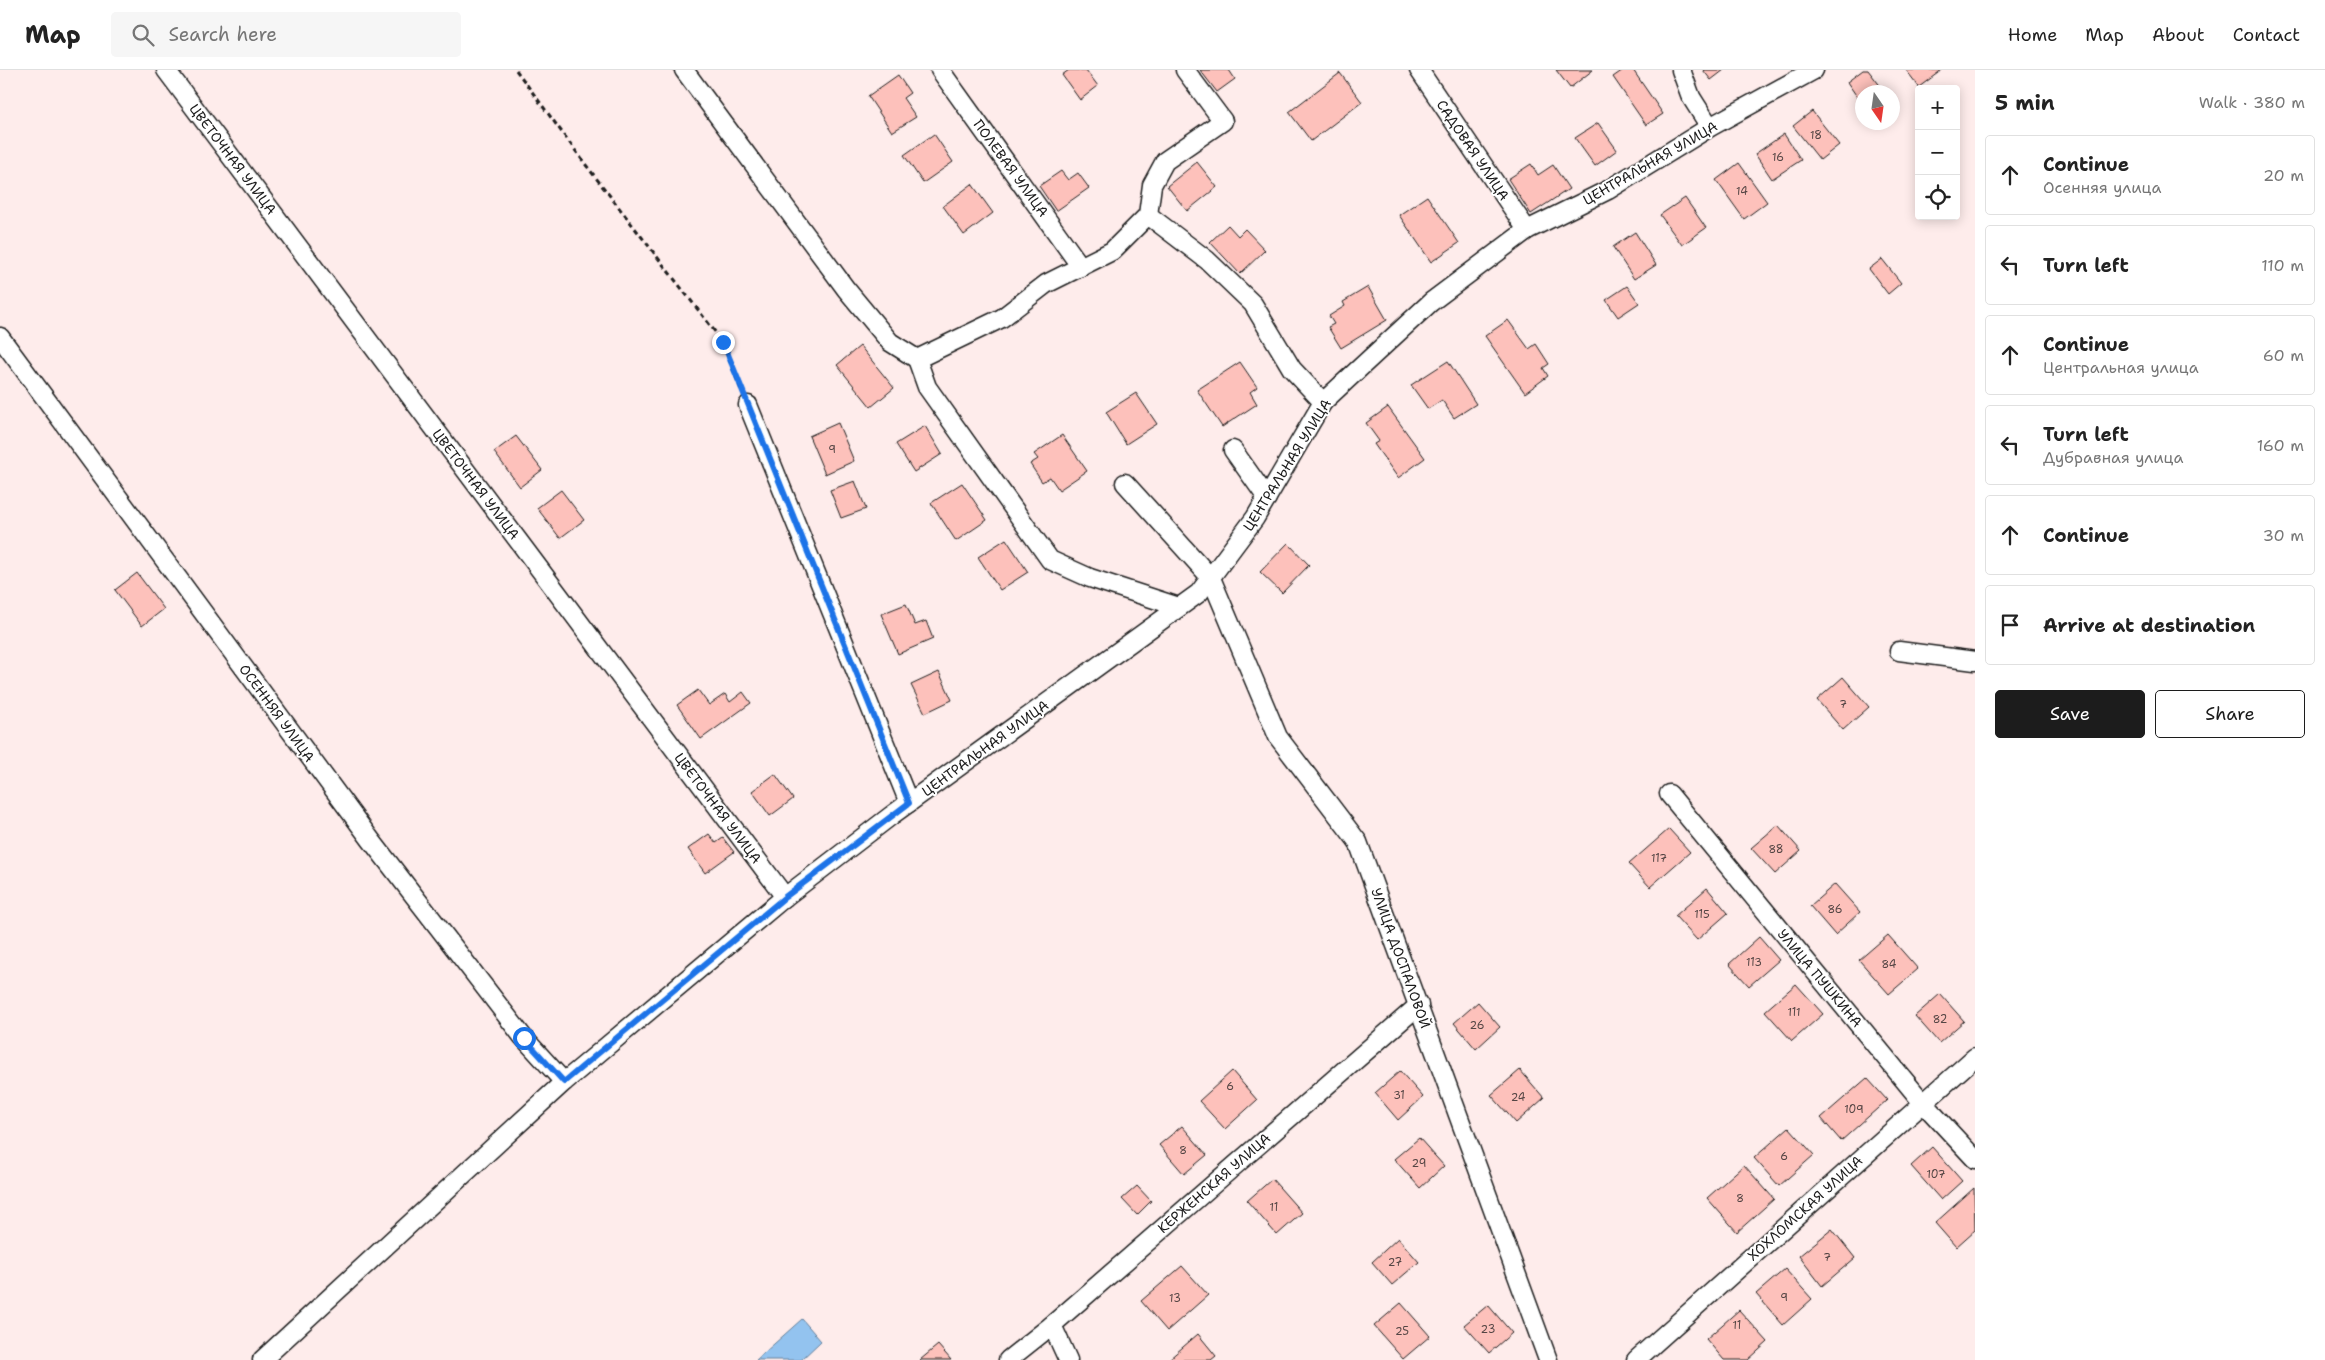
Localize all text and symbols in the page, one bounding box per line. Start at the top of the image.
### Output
search box [111,12,461,57]
text: Map [25,19,81,51]
icon: search [129,21,157,49]
text: Search here [169,22,277,47]
text: Home [2008,23,2057,47]
text: Map [2085,23,2124,47]
text: About [2152,23,2205,47]
text: Contact [2233,23,2300,47]
north arrow [1855,85,1900,130]
map controls [1915,85,1960,220]
button: + [1915,85,1960,130]
text: 5 min [1995,89,2055,117]
text: Walk · 380 m [2199,92,2305,113]
street label: САДОВАЯ УЛИЦА [1433,96,1513,204]
street label: ЦВЕТОЧНАЯ УЛИЦА [185,100,281,218]
street label: ПОЛЕВАЯ УЛИЦА [970,116,1052,220]
street label: ЦЕНТРАЛЬНАЯ УЛИЦА [1579,117,1721,209]
house number: 18 [1810,128,1822,143]
button: − [1915,130,1960,175]
house number: 16 [1772,150,1784,165]
text: Continue [2043,152,2129,177]
icon: ahead [1996,161,2024,189]
text: 20 m [2263,165,2304,186]
button: locate [1915,175,1960,220]
text: Осенняя улица [2043,177,2161,198]
house number: 14 [1736,184,1748,199]
icon: left [1996,251,2024,279]
text: Turn left [2043,253,2129,278]
text: 110 m [2261,255,2304,276]
route end [712,331,735,354]
text: Continue [2043,332,2129,357]
icon: ahead [1996,341,2024,369]
text: 60 m [2263,345,2304,366]
text: Центральная улица [2043,357,2199,378]
street label: ЦЕНТРАЛЬНАЯ УЛИЦА [1239,396,1335,534]
text: Turn left [2043,422,2129,447]
street label: ЦВЕТОЧНАЯ УЛИЦА [428,425,524,543]
icon: left [1996,431,2024,459]
text: 160 m [2257,435,2304,456]
house number: 9 [828,442,836,457]
text: Дубравная улица [2043,447,2183,468]
icon: ahead [1996,521,2024,549]
text: Continue [2043,523,2129,548]
text: 30 m [2263,525,2304,546]
icon: arrive [1996,611,2024,639]
text: Arrive at destination [2043,613,2255,638]
street label: ОСЕННЯЯ УЛИЦА [235,660,319,766]
button: Save [1995,690,2145,738]
button: Share [2155,690,2305,738]
street label: ЦЕНТРАЛЬНАЯ УЛИЦА [918,696,1052,800]
house number: 7 [1839,697,1847,712]
street label: ЦВЕТОЧНАЯ УЛИЦА [670,749,766,867]
house number: 88 [1768,842,1784,857]
house number: 117 [1651,851,1667,866]
street label: УЛИЦА ДОСПАЛОВОЙ [1367,885,1435,1031]
house number: 86 [1827,902,1843,917]
house number: 115 [1694,907,1710,922]
street label: УЛИЦА ПУШКИНА [1774,925,1866,1031]
house number: 113 [1746,955,1762,970]
house number: 84 [1882,957,1897,972]
house number: 111 [1787,1005,1801,1020]
house number: 82 [1933,1012,1947,1027]
house number: 26 [1470,1018,1484,1033]
route start [513,1027,536,1050]
house number: 6 [1226,1079,1234,1094]
house number: 31 [1393,1088,1405,1103]
house number: 24 [1511,1090,1526,1105]
house number: 109 [1844,1102,1864,1117]
street label: КЕРЖЕНСКАЯ УЛИЦА [1154,1129,1274,1237]
house number: 8 [1179,1143,1187,1158]
house number: 6 [1780,1149,1788,1164]
street label: ХОХЛОМСКАЯ УЛИЦА [1744,1151,1866,1265]
house number: 29 [1412,1156,1426,1171]
house number: 107 [1926,1167,1946,1182]
house number: 8 [1736,1191,1744,1206]
house number: 11 [1270,1200,1278,1215]
house number: 7 [1823,1250,1831,1265]
house number: 27 [1388,1255,1403,1270]
house number: 9 [1780,1290,1788,1305]
house number: 13 [1169,1291,1181,1306]
house number: 11 [1733,1318,1741,1333]
house number: 23 [1481,1322,1495,1337]
house number: 25 [1395,1324,1409,1339]

